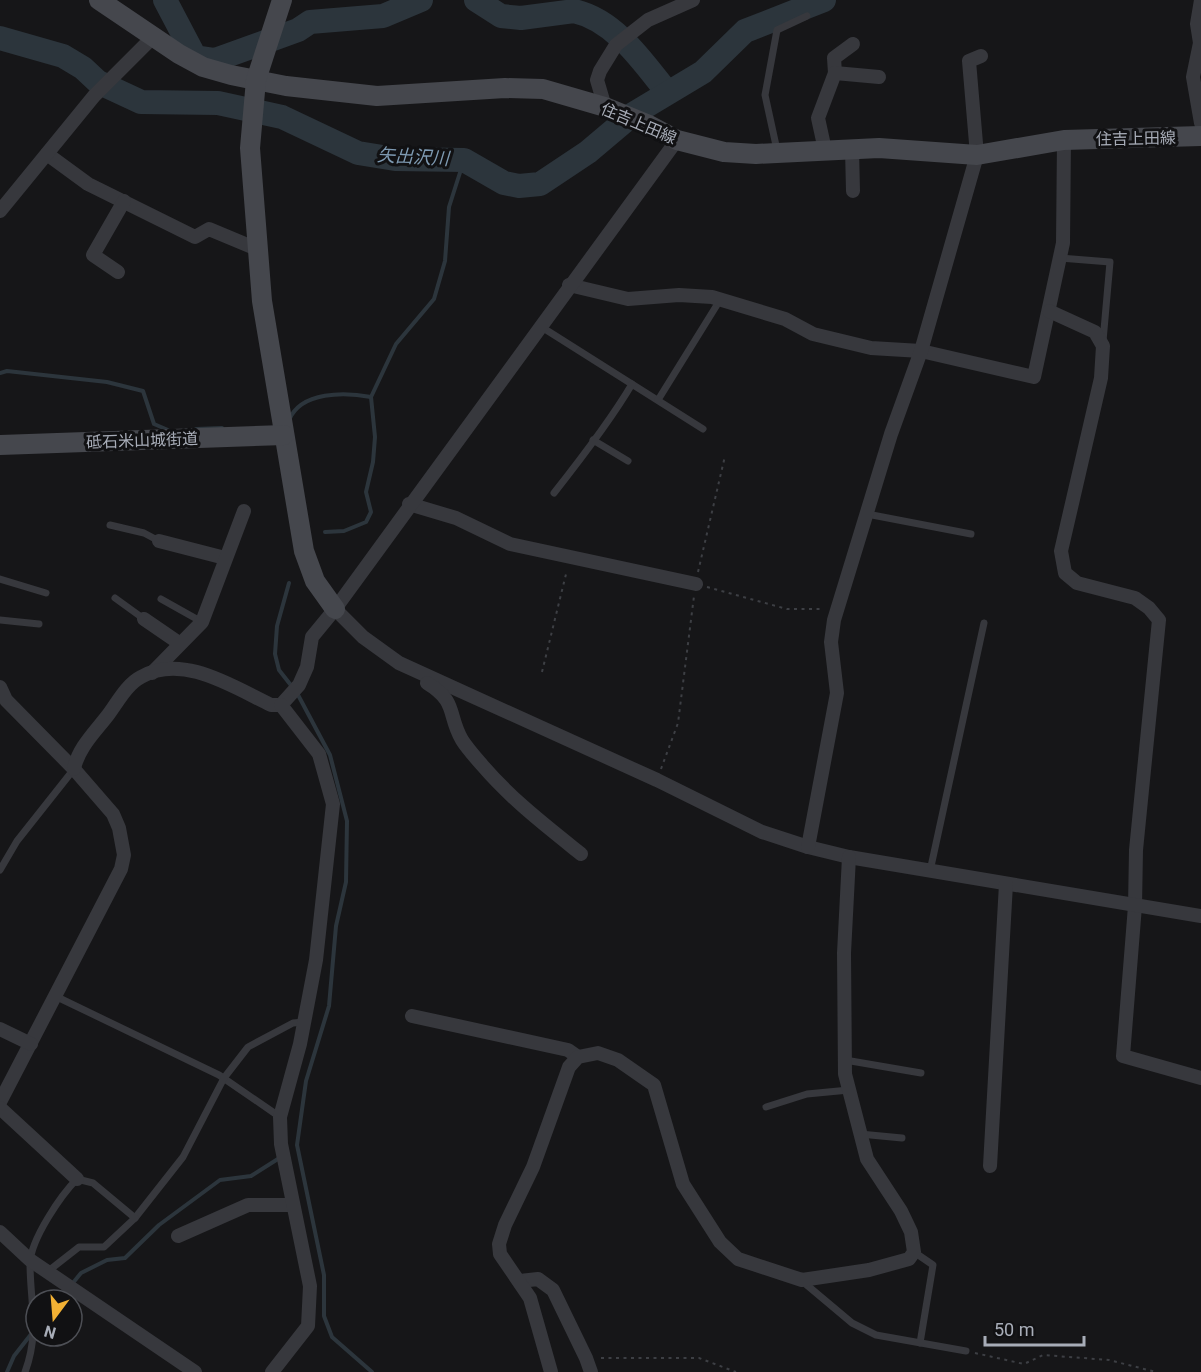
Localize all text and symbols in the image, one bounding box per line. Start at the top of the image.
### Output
street label: 住吉上田線 [598,99,679,148]
street label: 住吉上田線 [1096,128,1176,149]
water label: 矢出沢川 [377,144,452,169]
street label: 砥石米山城街道 [86,429,198,452]
north arrow [24,1288,84,1348]
scale bar [985,1309,1084,1347]
text: 50 m [994,1319,1034,1340]
text: N [42,1321,58,1343]

